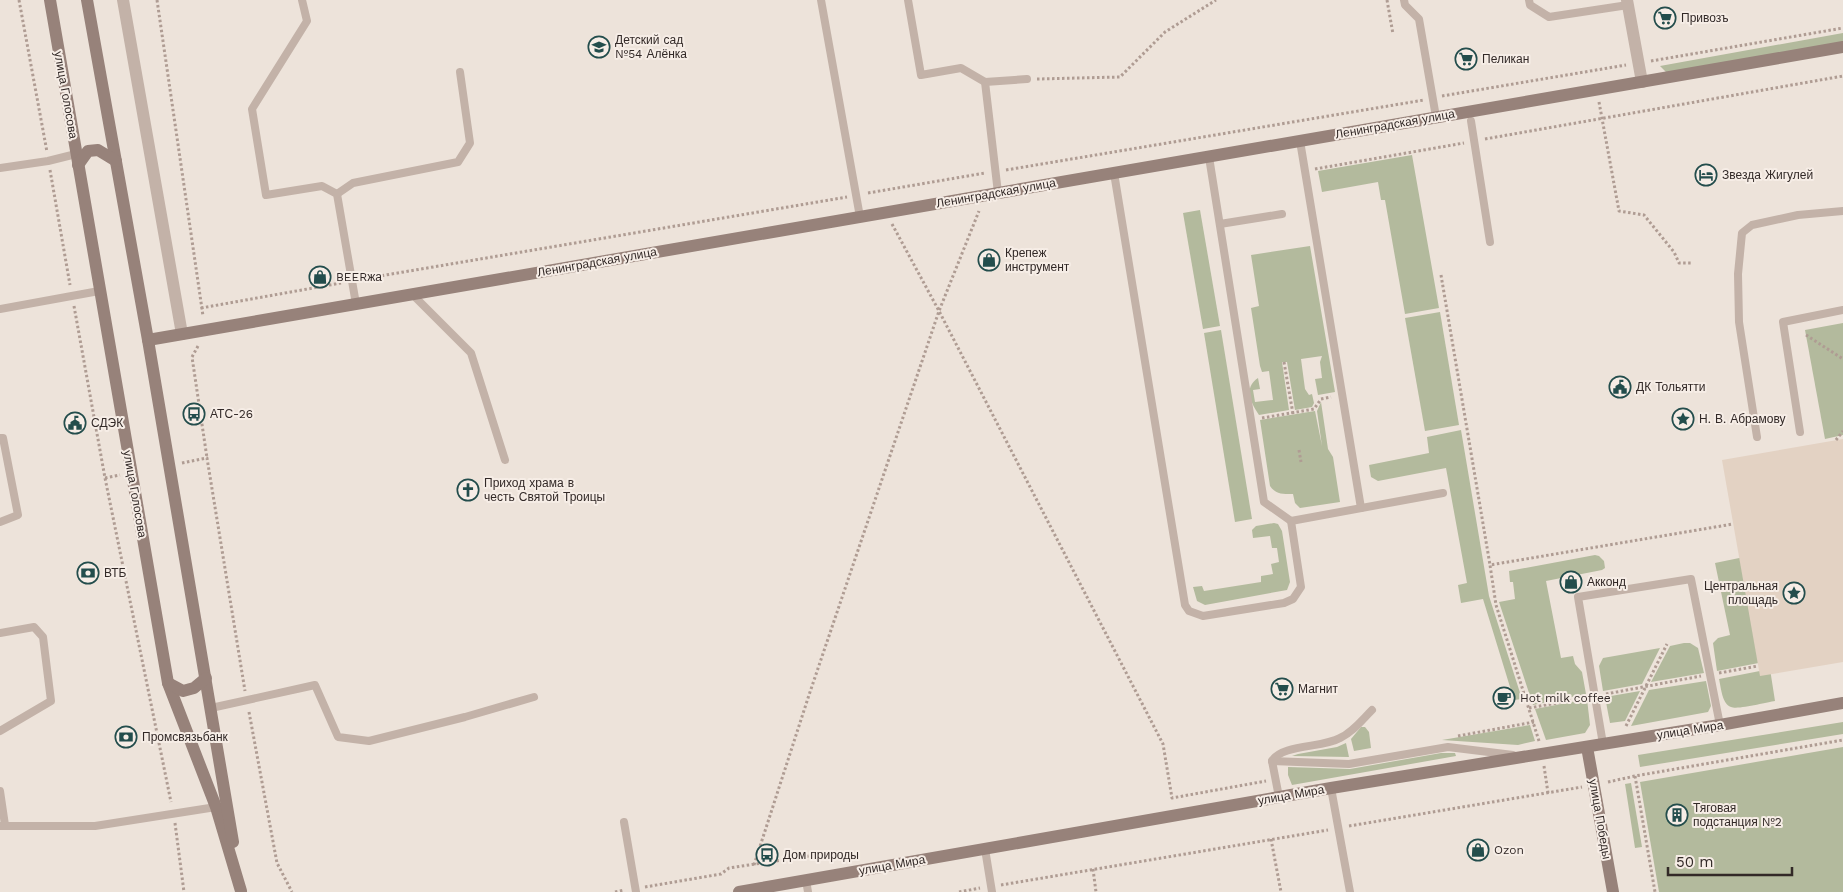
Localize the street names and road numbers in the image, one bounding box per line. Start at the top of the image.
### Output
street label: улица Голосова [51,50,81,140]
street label: Ленинградская улица [1334,107,1456,141]
street label: Ленинградская улица [935,176,1057,210]
street label: Ленинградская улица [536,245,658,279]
street label: улица Голосова [120,449,150,539]
street label: улица Мира [1656,718,1725,742]
street label: улица Победы [1586,778,1614,860]
street label: улица Мира [1257,782,1326,808]
street label: улица Мира [858,852,927,878]

